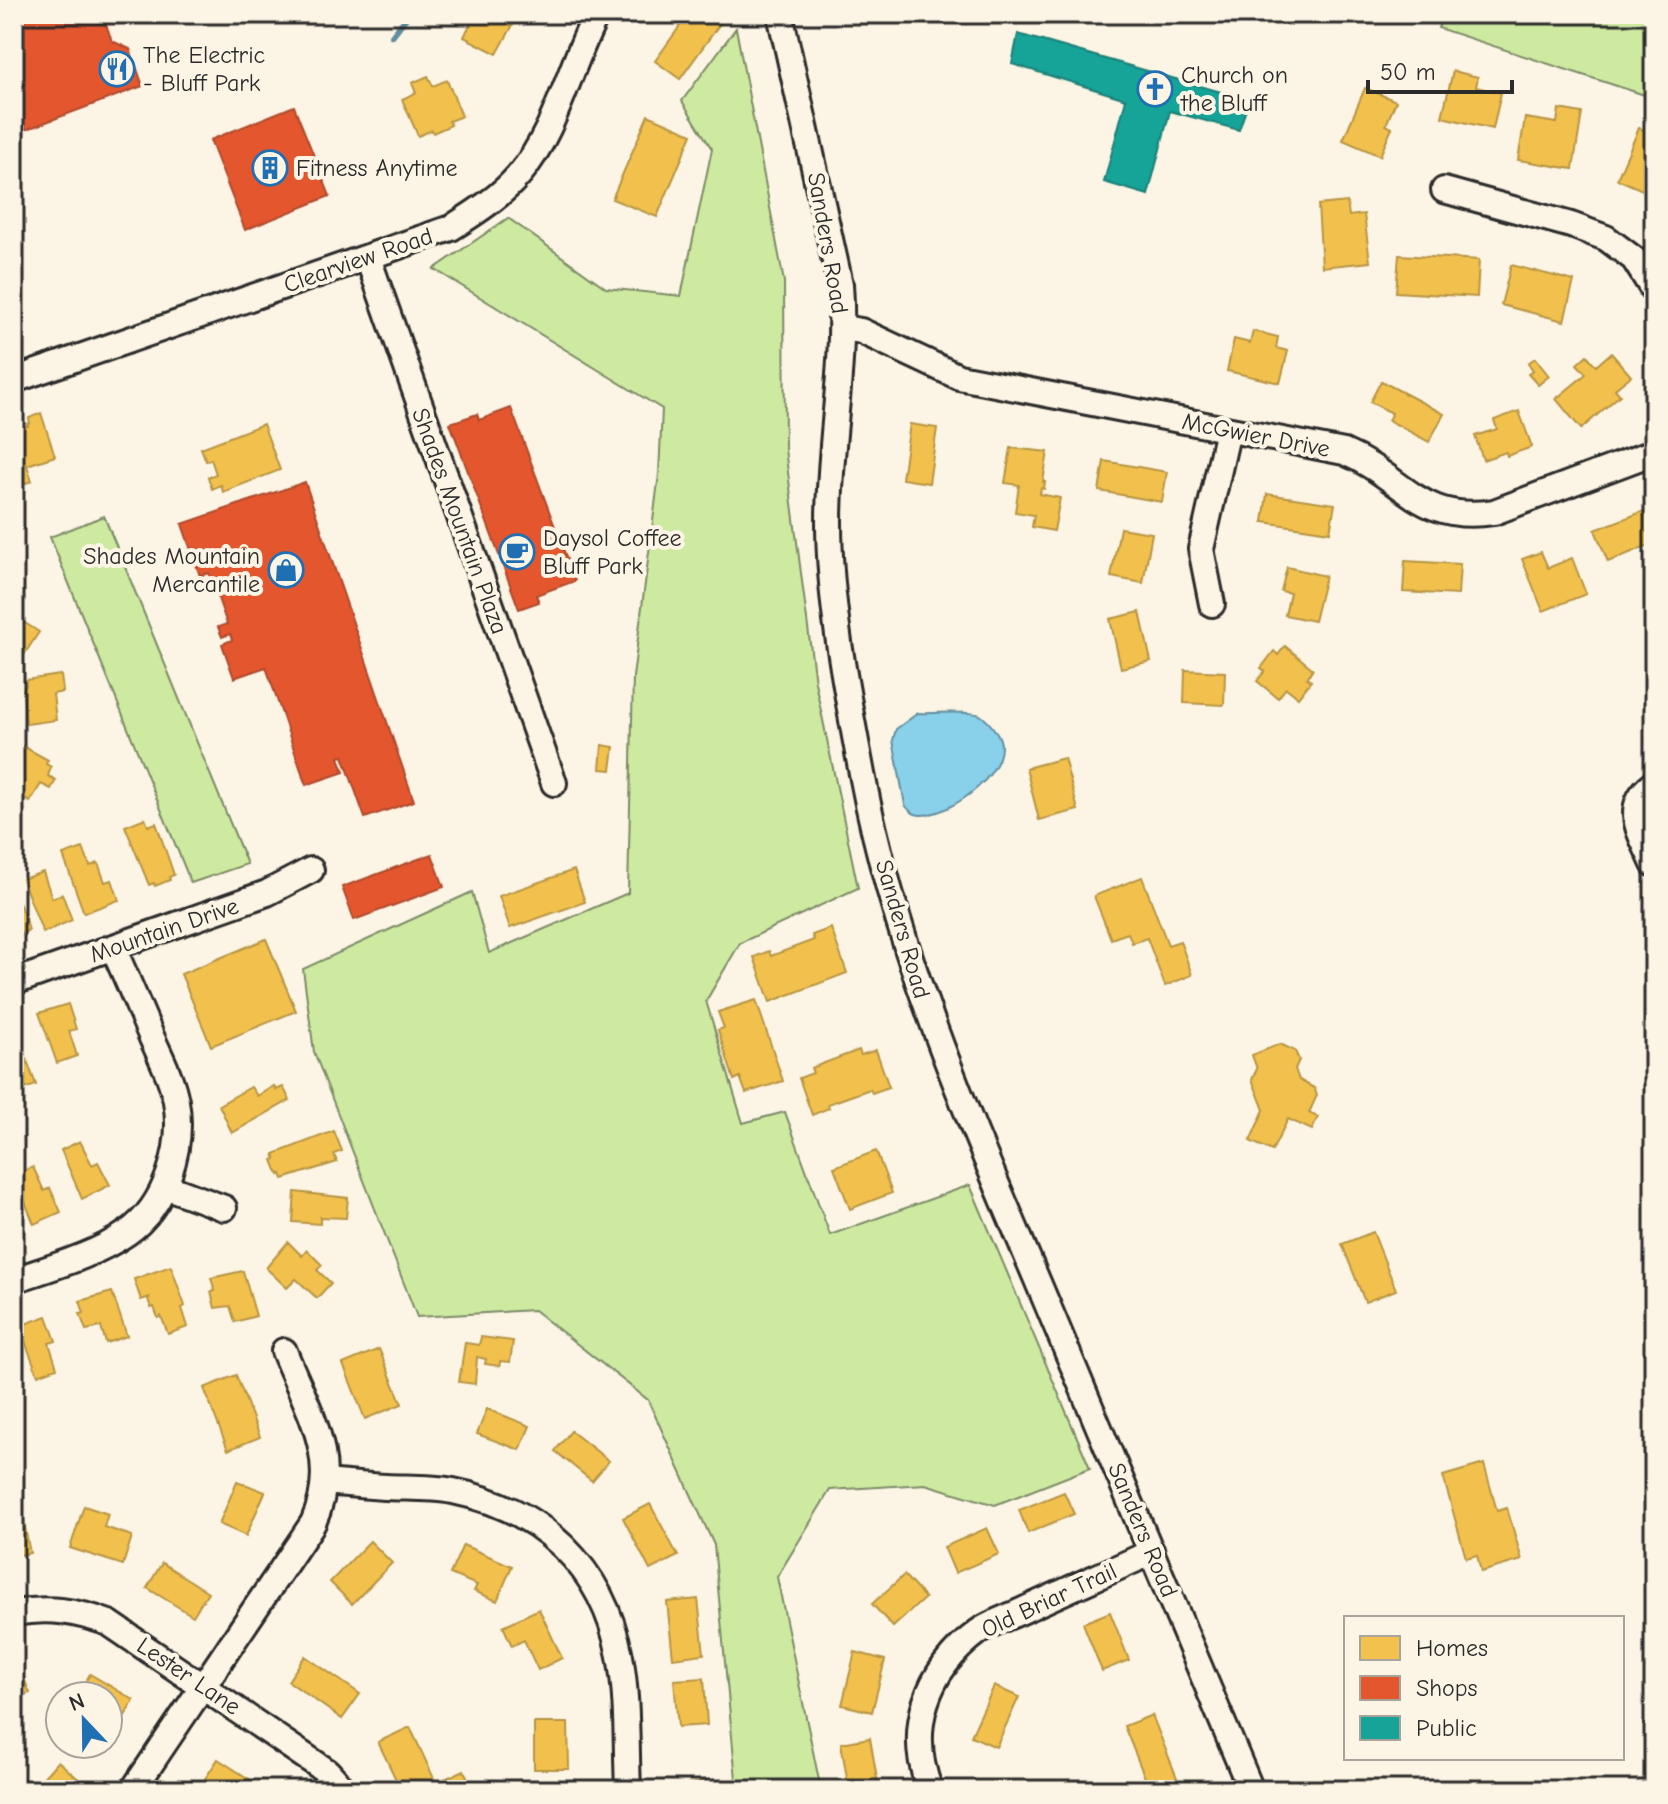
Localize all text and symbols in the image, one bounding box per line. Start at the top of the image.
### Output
place label: The Electric - Bluff Park [143,41,265,97]
scale bar [1368,44,1512,94]
restaurant icon: The Electric - Bluff Park [98,50,136,88]
text: 50 m [1380,58,1436,86]
place label: Church on the Bluff [1180,61,1288,117]
church icon: Church on the Bluff [1136,70,1174,108]
building icon: Fitness Anytime [251,149,289,187]
place label: Fitness Anytime [296,154,458,182]
street label: Sanders Road [802,170,854,316]
street label: Clearview Road [280,221,436,299]
street label: Shades Mountain Plaza [406,404,514,638]
street label: McGwier Drive [1180,407,1332,463]
place label: Daysol Coffee Bluff Park [543,524,681,580]
cafe icon: Daysol Coffee Bluff Park [498,533,536,571]
place label: Shades Mountain Mercantile [83,542,260,598]
shop icon: Shades Mountain Mercantile [267,551,305,589]
street label: Sanders Road [870,856,936,1002]
street label: Mountain Drive [86,891,242,969]
street label: Sanders Road [1102,1459,1184,1601]
street label: Old Briar Trail [977,1556,1121,1644]
legend [1344,1616,1624,1760]
street label: Lester Lane [132,1631,246,1721]
text: Homes [1416,1634,1488,1662]
text: Shops [1416,1674,1477,1702]
north arrow [44,1680,124,1760]
text: N [65,1688,88,1717]
text: Public [1416,1714,1477,1742]

